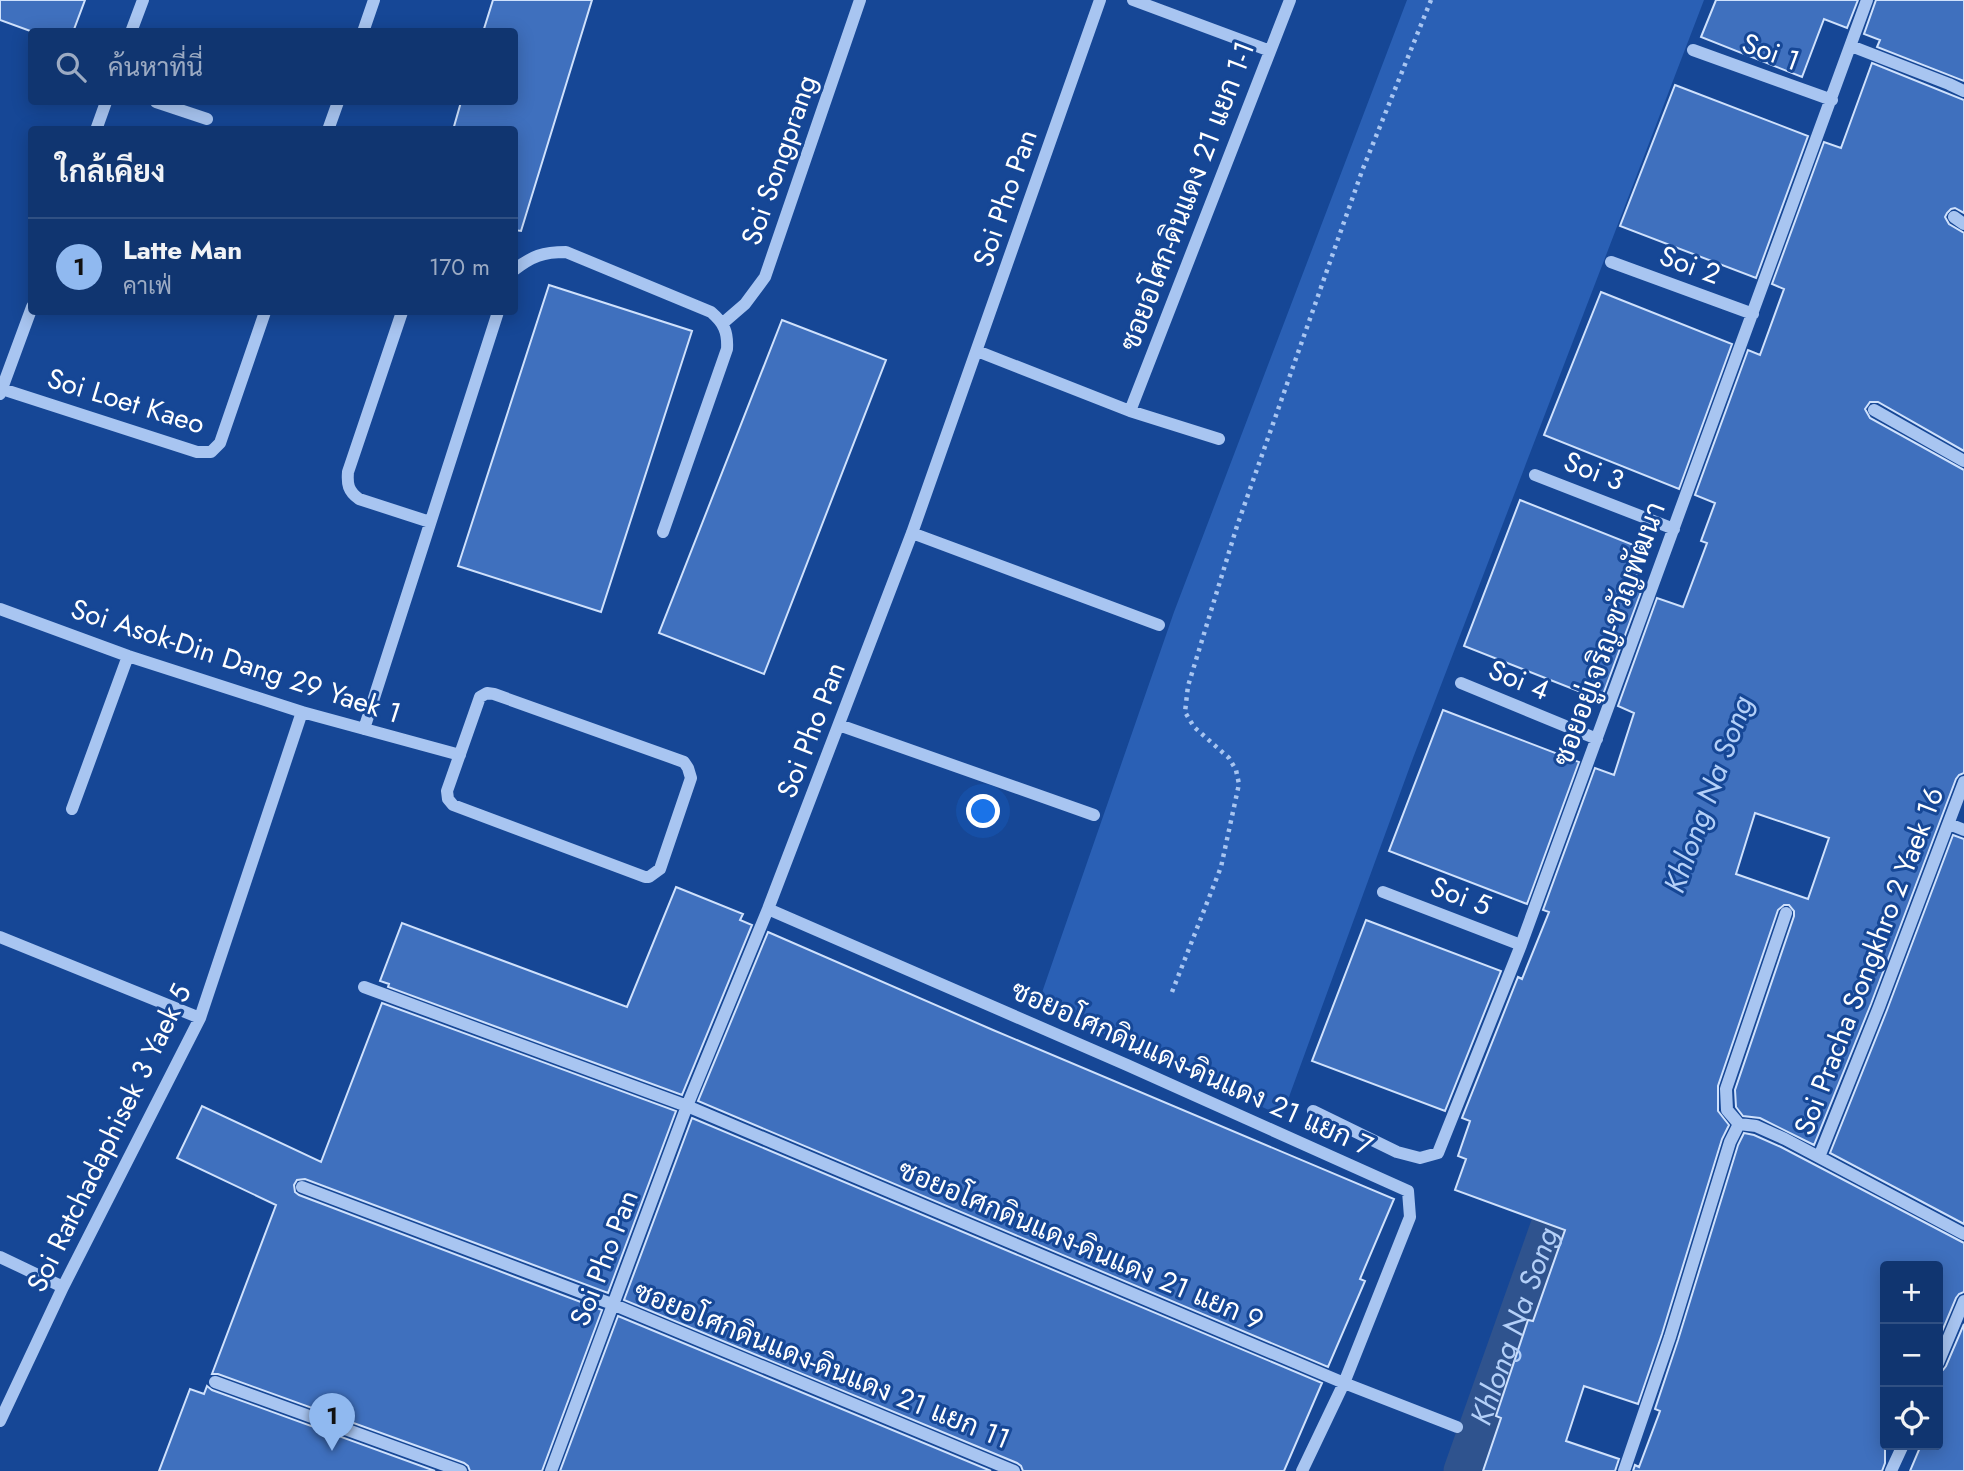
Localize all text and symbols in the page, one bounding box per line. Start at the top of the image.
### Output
street label: Soi 1 [1736,23,1806,81]
search box [28,28,518,105]
street label: ซอยอโศก-ดินแดง 21 แยก 1-1 [1109,35,1265,357]
icon: search [52,48,90,86]
text: ค้นหาที่นี่ [108,48,203,86]
street label: Soi Songprang [731,70,827,250]
street label: Soi Pho Pan [962,124,1048,272]
text: ใกล้เคียง [56,150,165,193]
text: Latte Man [123,231,242,269]
street label: Soi 2 [1654,235,1726,295]
text: 1 [73,250,85,284]
text: 170 m [429,250,490,284]
text: คาเฟ่ [123,269,172,303]
street label: Soi Loet Kaeo [42,358,210,444]
street label: Soi 3 [1558,441,1630,501]
street label: ซอยอยู่เจริญ-ขวัญพัฒนา [1542,496,1676,772]
street label: Soi Asok-Din Dang 29 Yaek 1 [66,588,406,734]
street label: Soi 4 [1482,649,1556,711]
street label: Soi Pho Pan [766,656,856,804]
water label: Khlong Na Song [1652,689,1764,899]
street label: Soi Pracha Songkhro 2 Yaek 16 [1784,781,1954,1141]
your location [966,794,1000,828]
street label: Soi 5 [1425,866,1497,926]
street label: ซอยอโศกดินแดง-ดินแดง 21 แยก 7 [1004,970,1380,1167]
street label: Soi Ratchadaphisek 3 Yaek 5 [16,977,202,1299]
street label: ซอยอโศกดินแดง-ดินแดง 21 แยก 9 [892,1149,1270,1341]
street label: Soi Pho Pan [559,1184,649,1332]
water label: Khlong Na Song [1459,1221,1569,1431]
map controls [1880,1261,1943,1450]
button: + [1880,1261,1943,1324]
street label: ซอยอโศกดินแดง-ดินแดง 21 แยก 11 [628,1271,1016,1459]
button: − [1880,1324,1943,1387]
button: locate [1880,1387,1943,1450]
pin: 1 [309,1393,355,1451]

